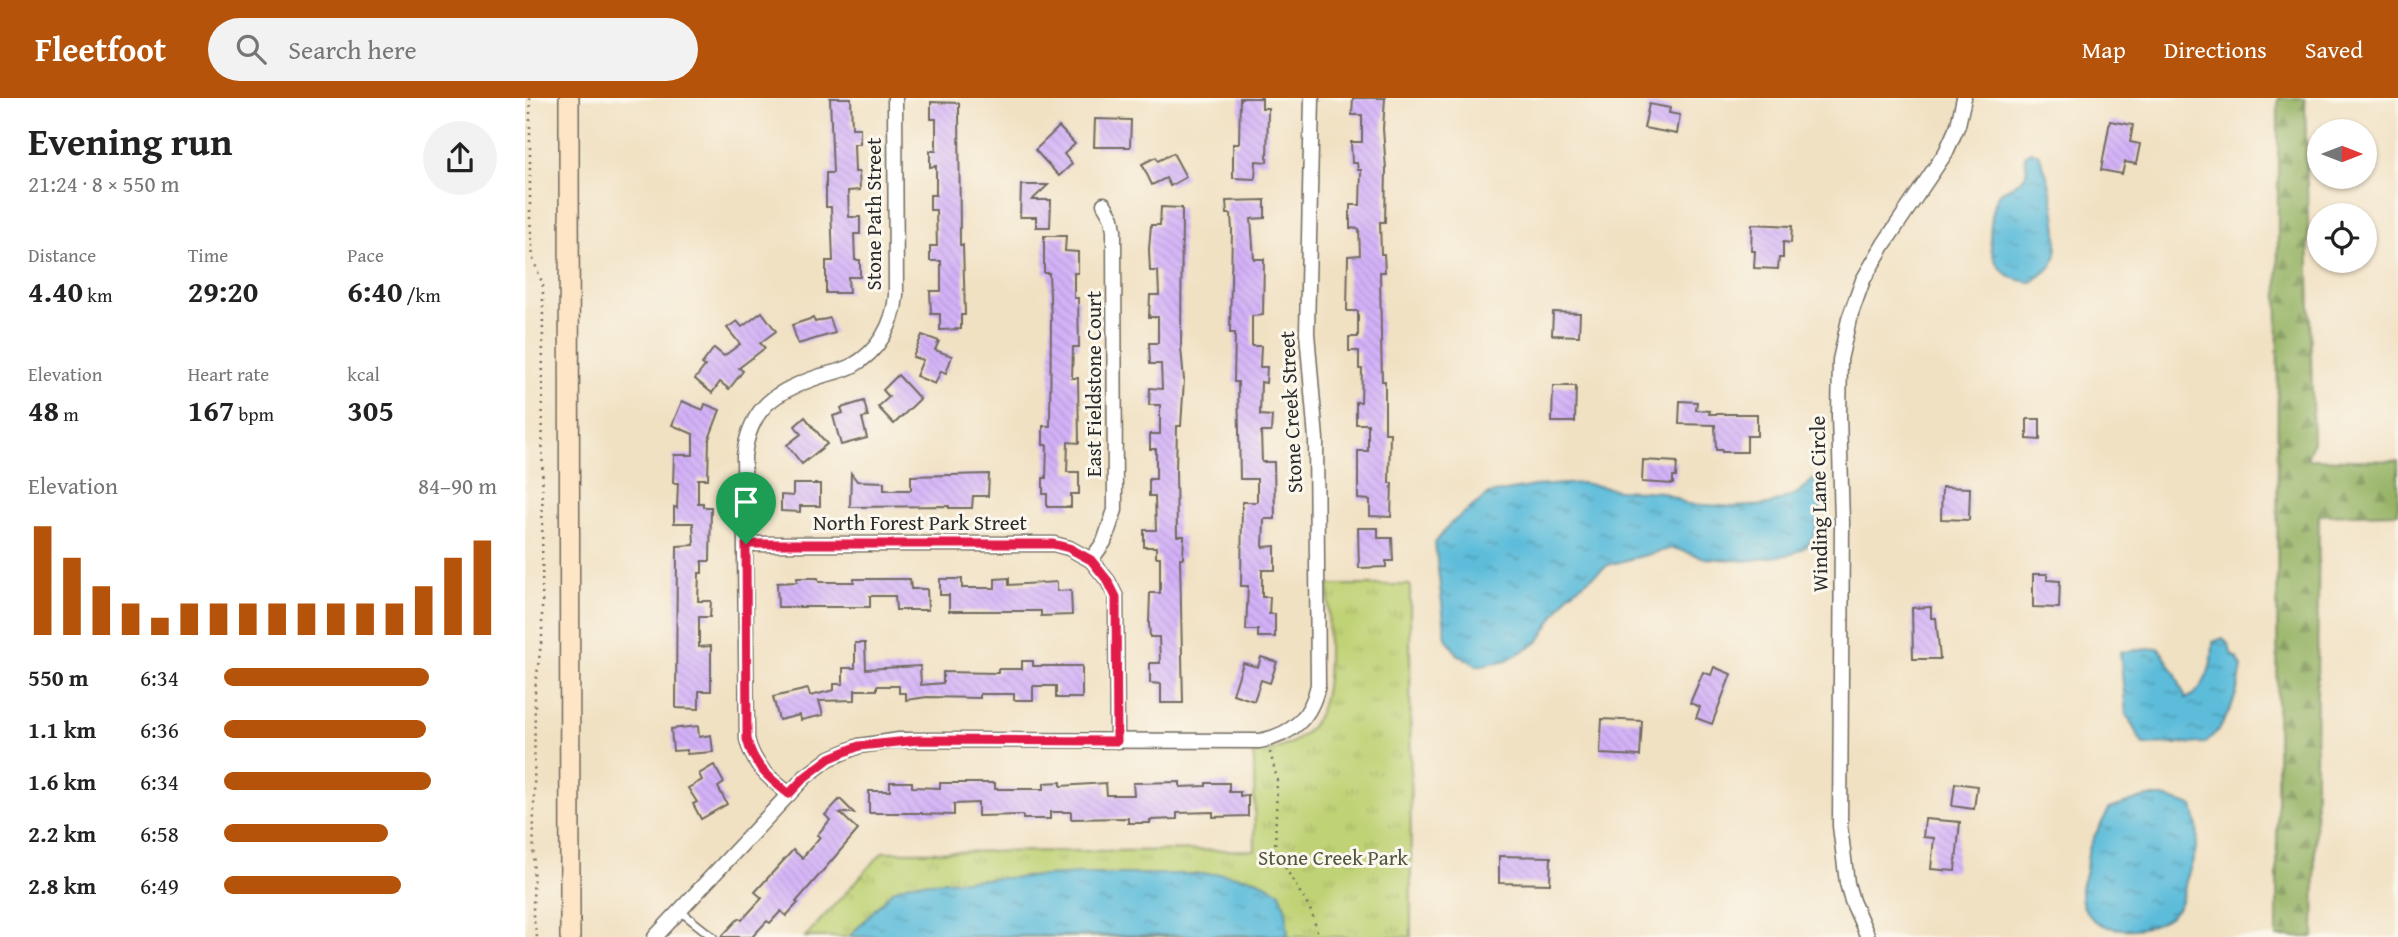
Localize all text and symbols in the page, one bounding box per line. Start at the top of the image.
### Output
search box [208,18,698,81]
text: Fleetfoot [35,25,166,73]
icon: search [232,30,270,68]
text: Search here [288,30,417,69]
text: Map [2082,32,2126,67]
text: Directions [2164,32,2267,67]
text: Saved [2305,32,2363,67]
text: Evening run [28,113,232,169]
north arrow [2307,119,2377,189]
map controls [2307,119,2377,273]
button: share [423,121,497,195]
street label: Stone Path Street [858,137,889,290]
text: 21:24 · 8 × 550 m [28,167,180,200]
button: locate [2307,203,2377,273]
text: Distance [28,241,96,269]
text: Time [188,241,228,269]
text: Pace [347,241,384,269]
text: 4.40 [28,269,83,313]
text: 29:20 [188,269,258,313]
text: 6:40 [347,269,402,313]
text: km [83,281,112,309]
text: /km [402,281,441,309]
street label: East Fieldstone Court [1078,290,1109,477]
street label: Stone Creek Street [1271,329,1310,494]
text: Elevation [28,360,102,388]
text: Heart rate [188,360,269,388]
text: kcal [347,360,380,388]
text: 48 [28,388,59,432]
text: 167 [188,388,234,432]
text: 305 [347,388,394,432]
text: m [59,400,79,428]
text: bpm [234,400,274,428]
street label: Winding Lane Circle [1801,415,1836,592]
text: Elevation [28,469,118,502]
text: 84–90 m [418,469,497,502]
pin [716,472,776,544]
icon: arrive [727,483,765,521]
street label: North Forest Park Street [813,507,1028,538]
text: 550 m [28,661,89,694]
text: 6:34 [140,661,179,694]
text: 1.1 km [28,713,96,746]
text: 6:36 [140,713,179,746]
text: 1.6 km [28,765,96,798]
text: 6:34 [140,765,179,798]
text: 2.2 km [28,817,96,850]
text: 6:58 [140,817,179,850]
park label: Stone Creek Park [1258,842,1408,873]
text: 2.8 km [28,869,96,902]
text: 6:49 [140,869,179,902]

